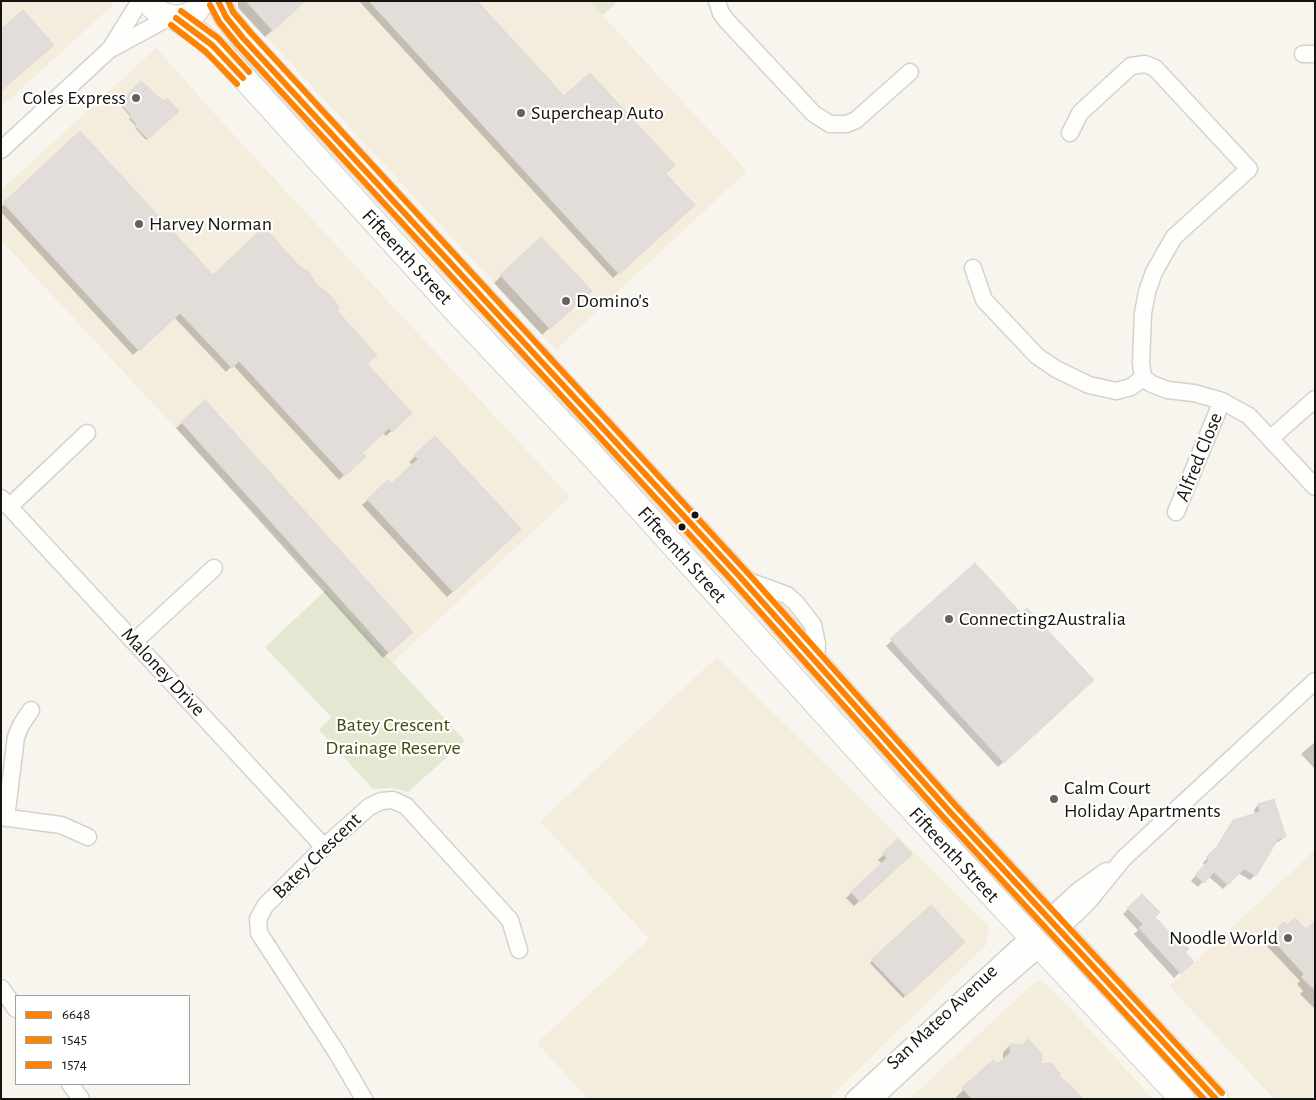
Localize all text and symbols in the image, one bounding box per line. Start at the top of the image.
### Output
place label: Coles Express [23,86,126,110]
marker: Coles Express [130,92,142,104]
place label: Supercheap Auto [531,101,664,125]
marker: Supercheap Auto [515,107,527,119]
street label: Fifteenth Street [357,204,457,310]
place label: Harvey Norman [149,212,272,236]
marker: Harvey Norman [133,218,145,230]
place label: Domino's [576,289,649,313]
marker: Domino's [560,295,572,307]
street label: Alfred Close [1170,409,1228,505]
street label: Fifteenth Street [632,502,732,608]
unlabelled marker [690,510,700,520]
unlabelled marker [677,522,687,532]
place label: Connecting2Australia [959,607,1126,631]
marker: Connecting2Australia [943,613,955,625]
street label: Maloney Drive [116,623,210,721]
park label: Batey Crescent Drainage Reserve [325,713,461,760]
place label: Calm Court Holiday Apartments [1064,776,1221,823]
marker: Calm Court Holiday Apartments [1048,793,1060,805]
street label: Fifteenth Street [904,802,1004,908]
street label: Batey Crescent [268,808,366,904]
place label: Noodle World [1169,926,1278,950]
marker: Noodle World [1282,932,1294,944]
street label: San Mateo Avenue [881,959,1003,1075]
legend [15,995,190,1085]
text: 6648 [62,1007,90,1022]
text: 1545 [62,1032,87,1047]
text: 1574 [62,1057,87,1072]

